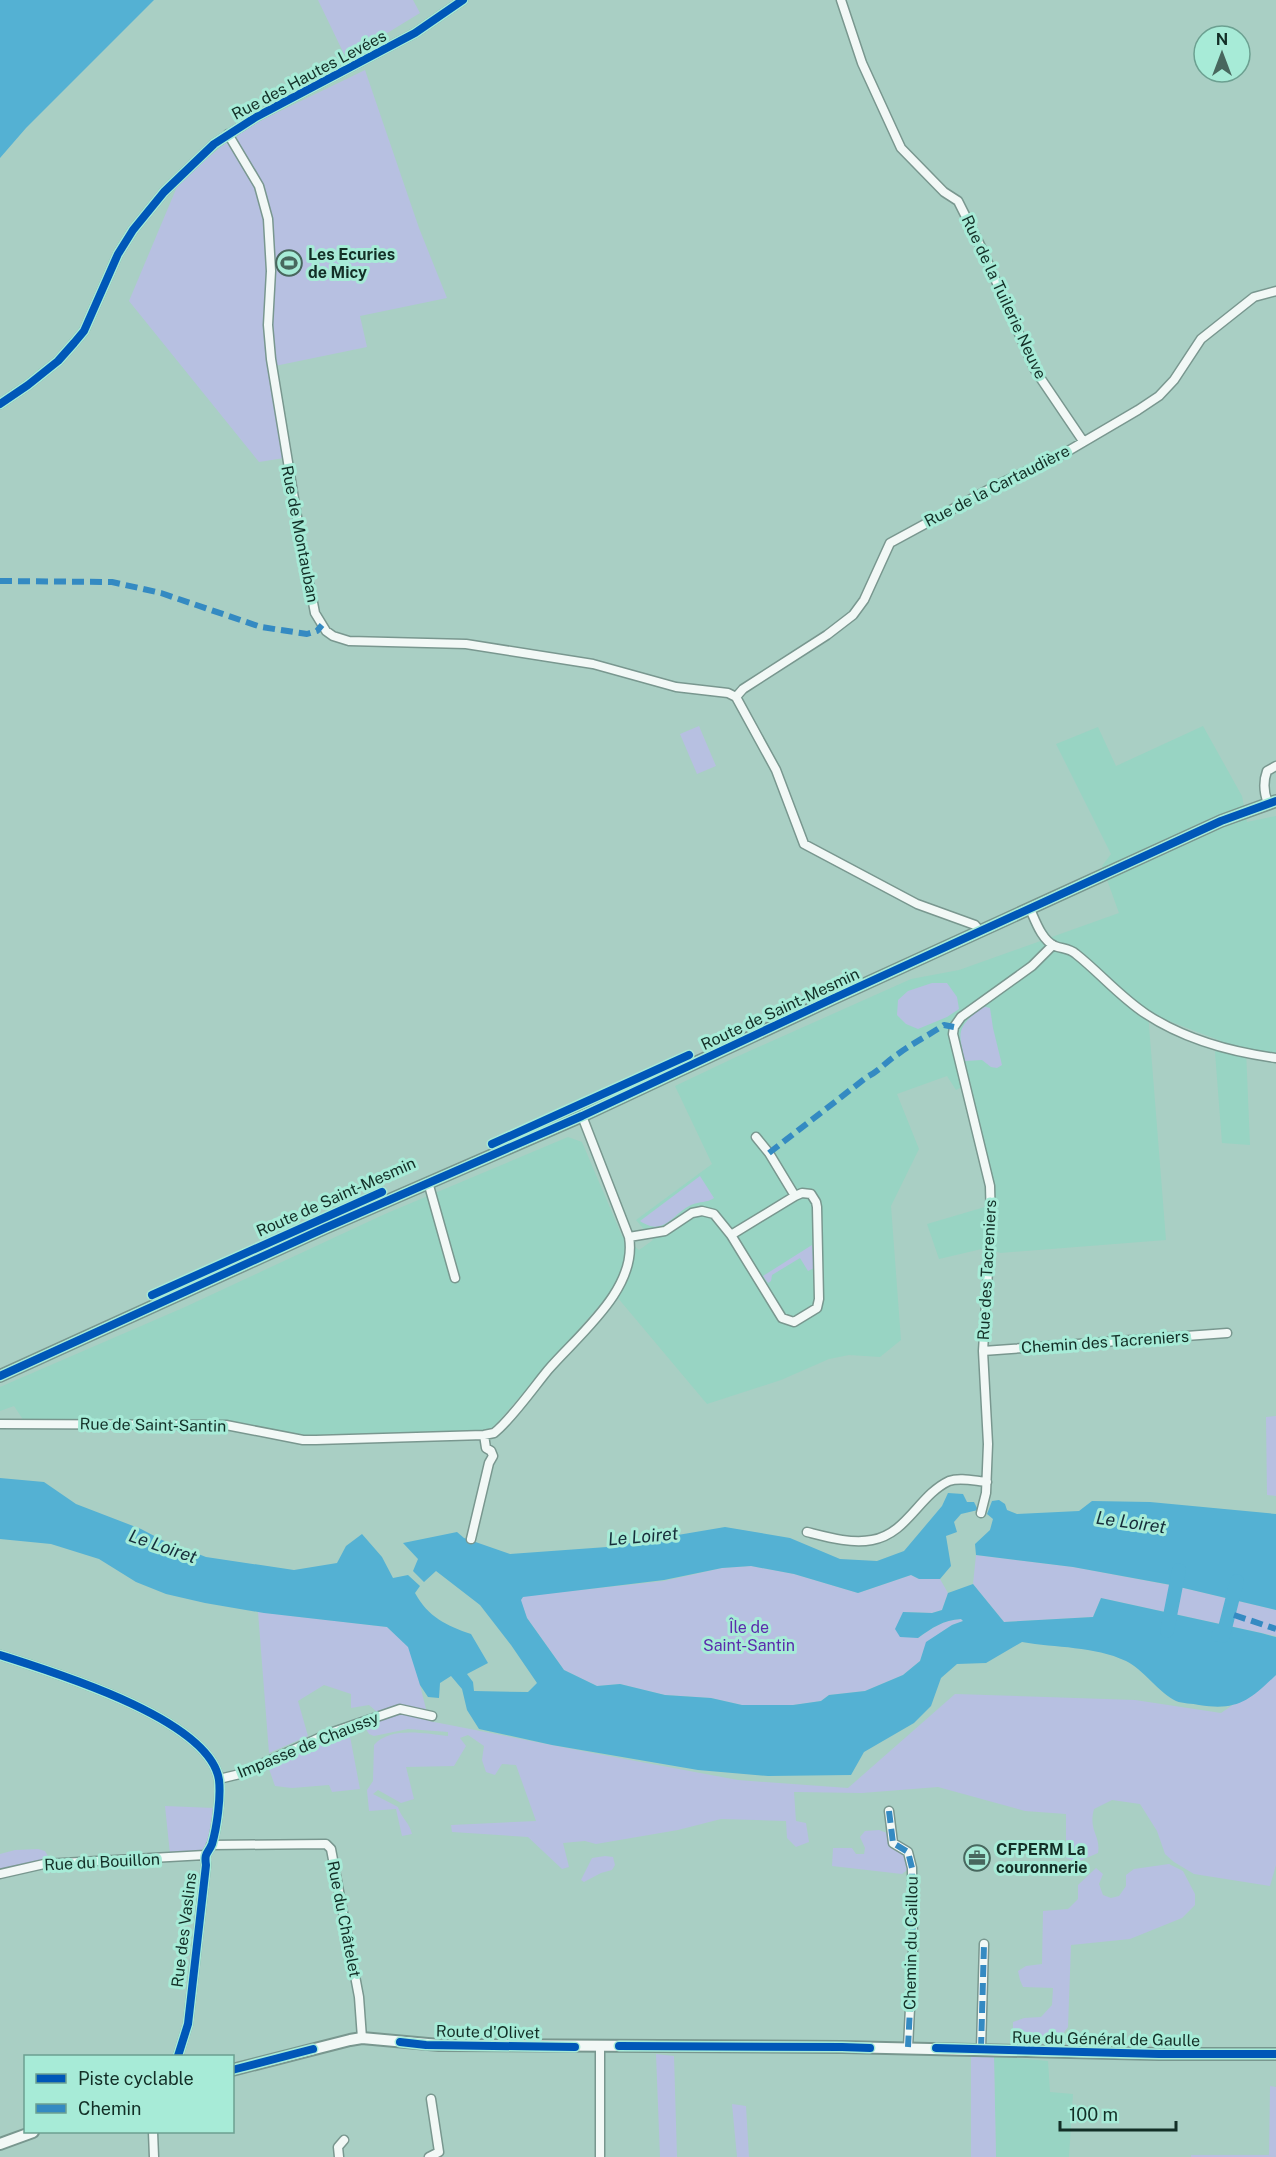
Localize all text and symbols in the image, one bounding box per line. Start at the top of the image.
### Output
north arrow [1192,24,1252,84]
street label: Rue des Hautes Levées [228,26,390,124]
text: N [1216,30,1228,49]
street label: Rue de la Tuilerie Neuve [958,212,1050,382]
place label: Les Ecuries de Micy [308,245,395,282]
sports icon: Les Ecuries de Micy [274,248,304,278]
street label: Rue de la Cartaudière [921,441,1073,531]
street label: Rue de Montauban [277,464,323,604]
street label: Route de Saint-Mesmin [698,964,862,1054]
street label: Route de Saint-Mesmin [253,1153,419,1241]
street label: Rue des Tacreniers [974,1199,1000,1341]
street label: Chemin des Tacreniers [1020,1327,1190,1357]
street label: Rue de Saint-Santin [79,1414,227,1436]
water label: Le Loiret [1095,1507,1168,1537]
water label: Le Loiret [607,1522,679,1550]
water label: Le Loiret [126,1525,200,1567]
park label: Île de Saint-Santin [703,1617,795,1655]
street label: Impasse de Chaussy [235,1708,382,1782]
place label: CFPERM La couronnerie [996,1840,1088,1877]
office icon: CFPERM La couronnerie [962,1843,992,1873]
street label: Rue du Bouillon [44,1849,160,1875]
street label: Rue du Châtelet [323,1859,365,1979]
street label: Rue des Vaslins [168,1871,200,1989]
street label: Chemin du Caillou [900,1876,922,2010]
street label: Route d'Olivet [436,2022,540,2042]
street label: Rue du Général de Gaulle [1012,2028,1200,2050]
legend [24,2055,234,2133]
text: Piste cyclable [78,2068,194,2089]
scale bar [1060,2094,1176,2132]
text: Chemin [78,2098,142,2119]
text: 100 m [1069,2104,1118,2125]

